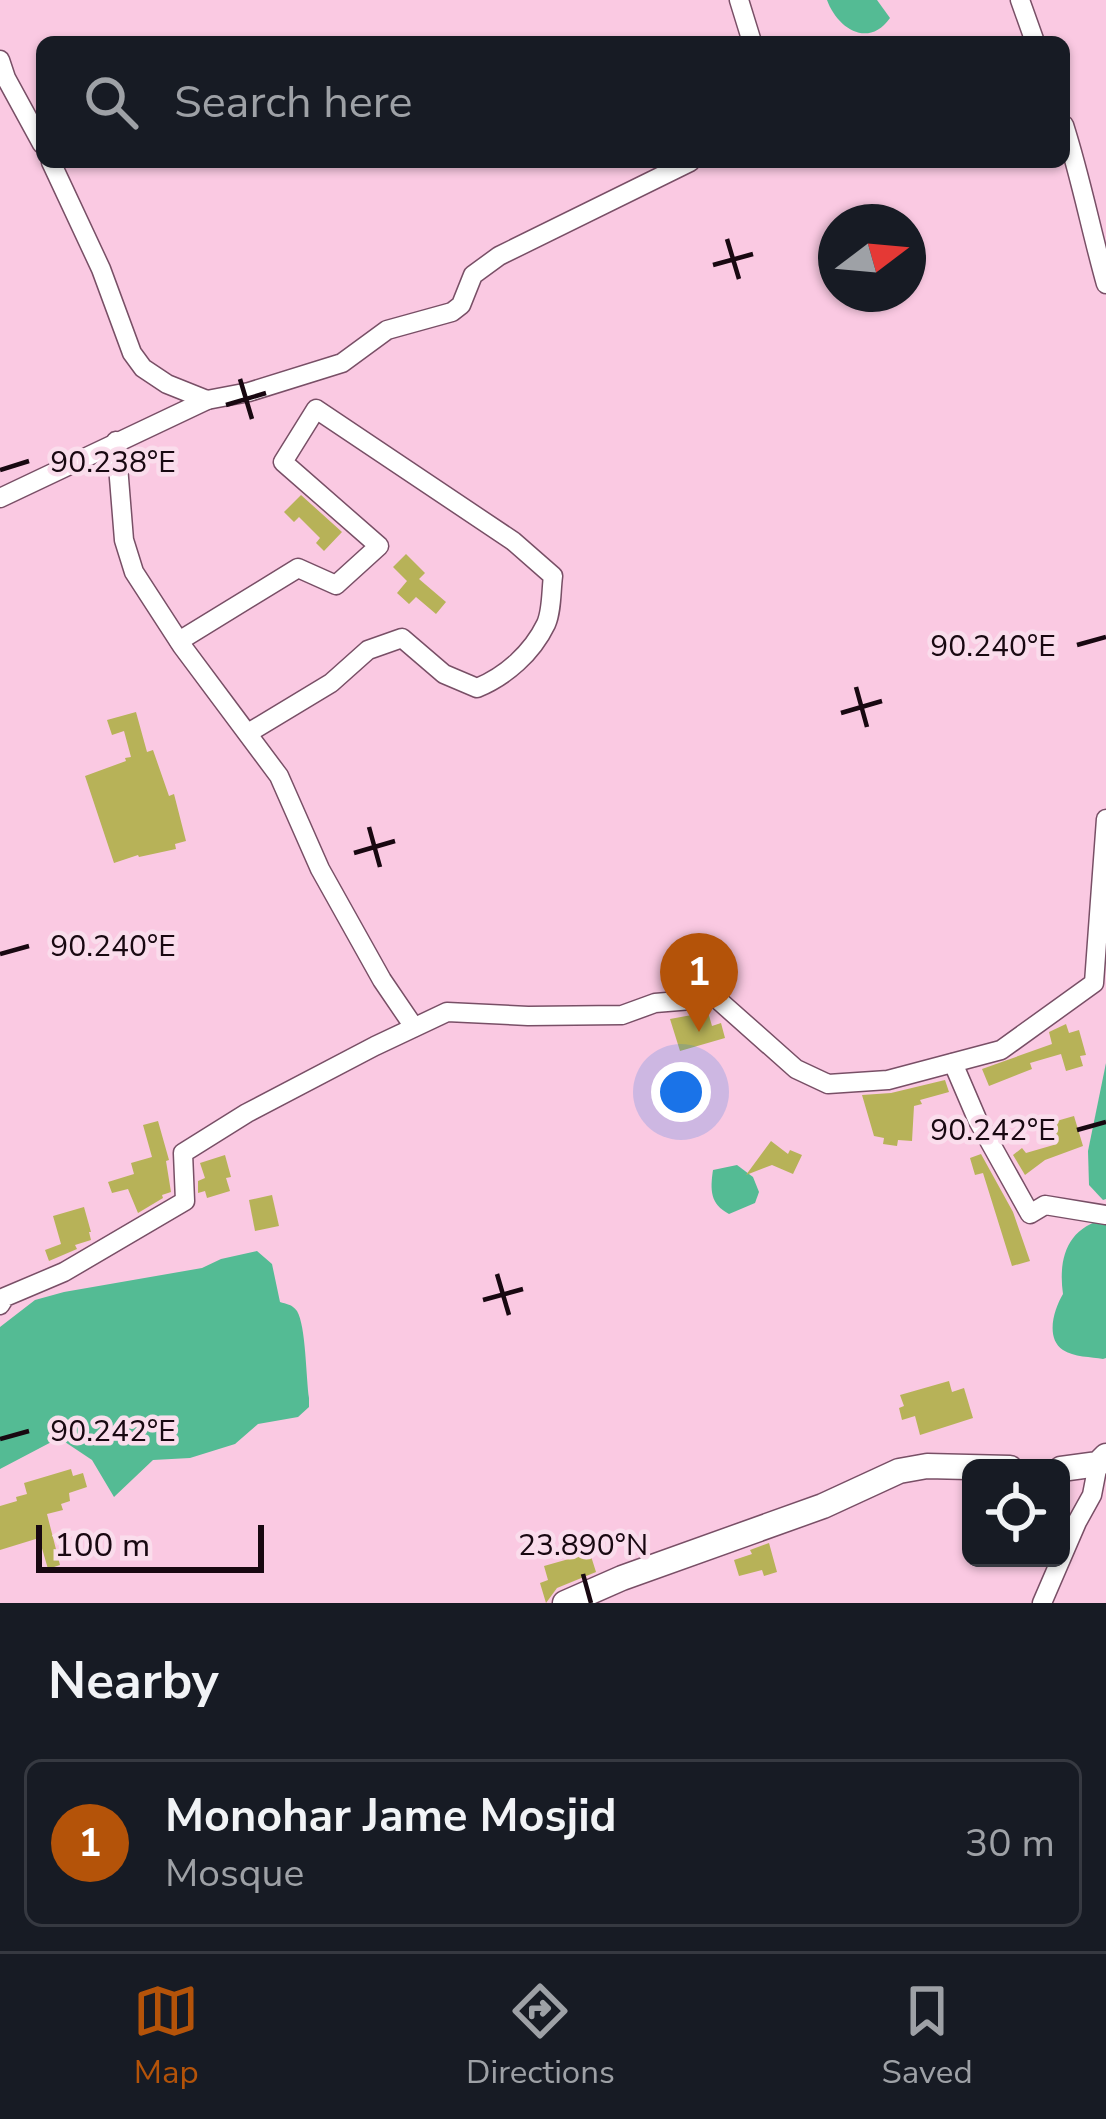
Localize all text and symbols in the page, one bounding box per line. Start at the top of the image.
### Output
search box [36,36,1070,168]
icon: search [78,69,144,135]
text: Search here [174,72,413,133]
north arrow [818,204,926,312]
text: 90.238°E [50,442,176,483]
text: 90.240°E [930,626,1056,667]
text: 90.240°E [50,926,176,967]
pin: 1 [660,933,738,1032]
your location [651,1062,711,1122]
text: 90.242°E [930,1110,1056,1151]
text: 90.242°E [50,1411,176,1452]
map controls [962,1459,1070,1567]
button: locate [962,1459,1070,1567]
scale bar [36,1519,264,1572]
text: 100 m [54,1523,150,1568]
text: 23.890°N [518,1525,648,1566]
text: Nearby [48,1646,219,1716]
text: Monohar Jame Mosjid [165,1786,617,1847]
text: 1 [78,1817,102,1870]
text: 30 m [965,1817,1055,1870]
text: Mosque [165,1847,304,1900]
tab: Map [133,1978,199,2095]
tab: Directions [466,1978,615,2095]
tab: Saved [881,1978,973,2095]

